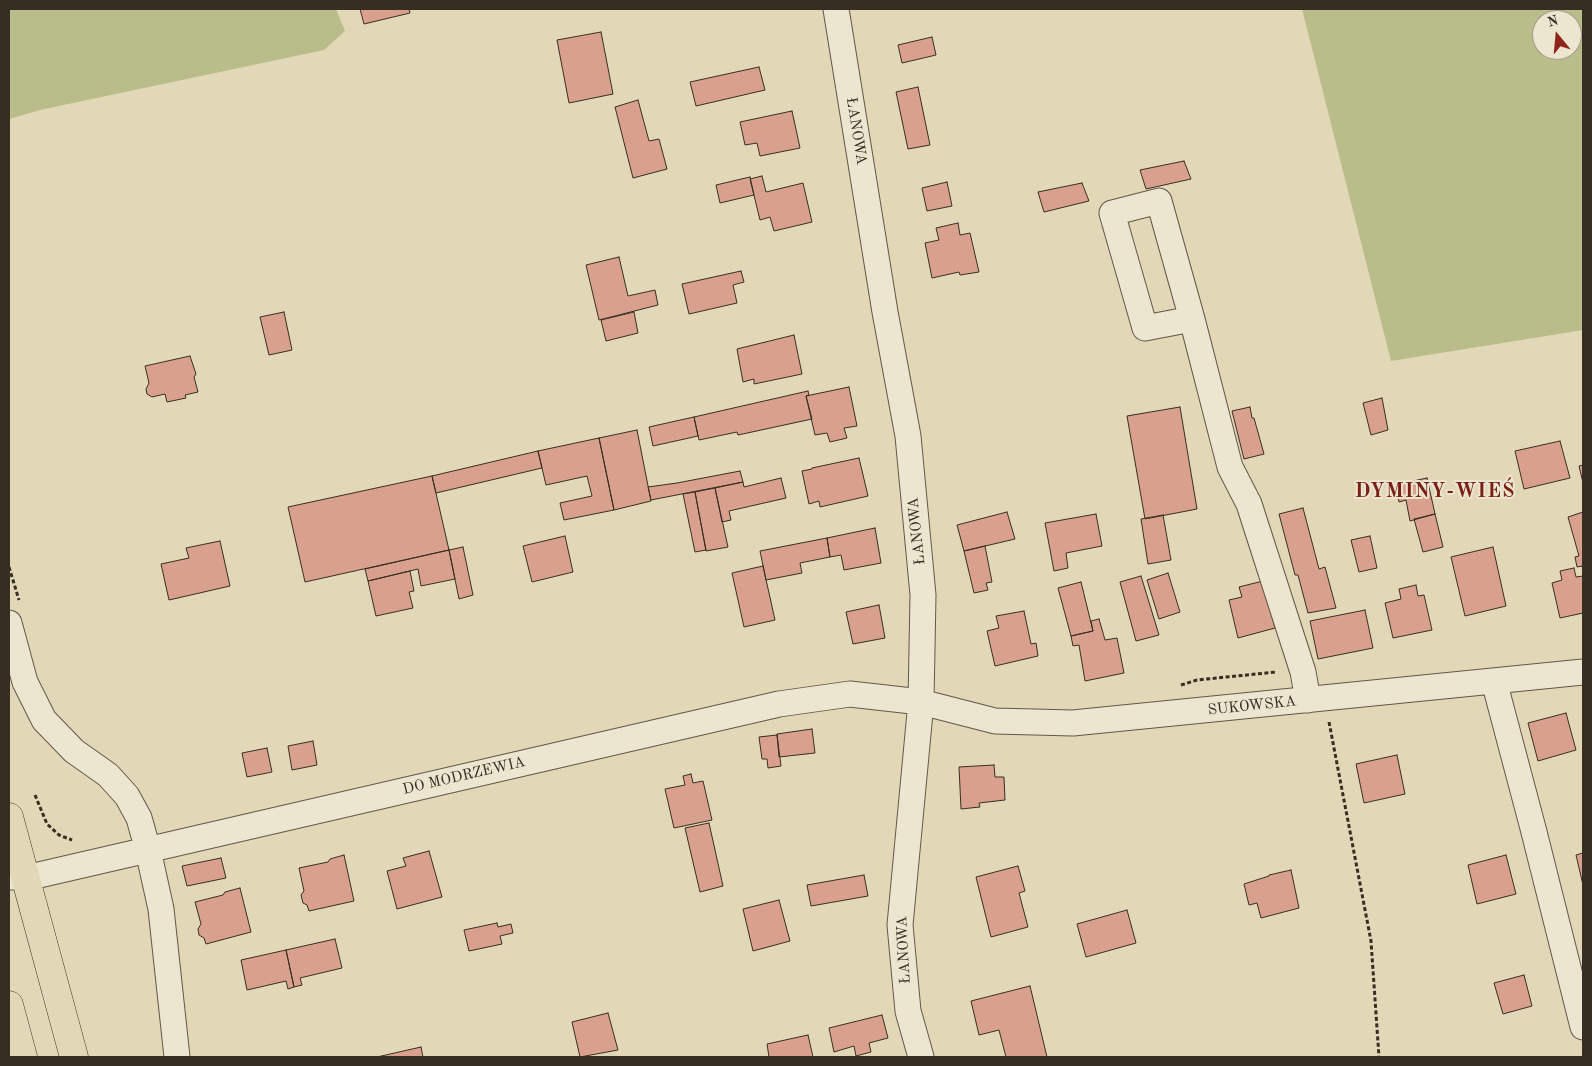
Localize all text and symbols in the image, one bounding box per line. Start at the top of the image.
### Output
north arrow [1532,10,1582,60]
text: N [1546,13,1560,30]
street label: ŁANOWA [842,96,870,166]
district label: DYMINY-WIEŚ [1353,480,1517,504]
street label: ŁANOWA [904,496,930,566]
street label: SUKOWSKA [1207,692,1297,720]
street label: DO MODRZEWIA [401,753,527,799]
street label: ŁANOWA [893,916,915,984]

